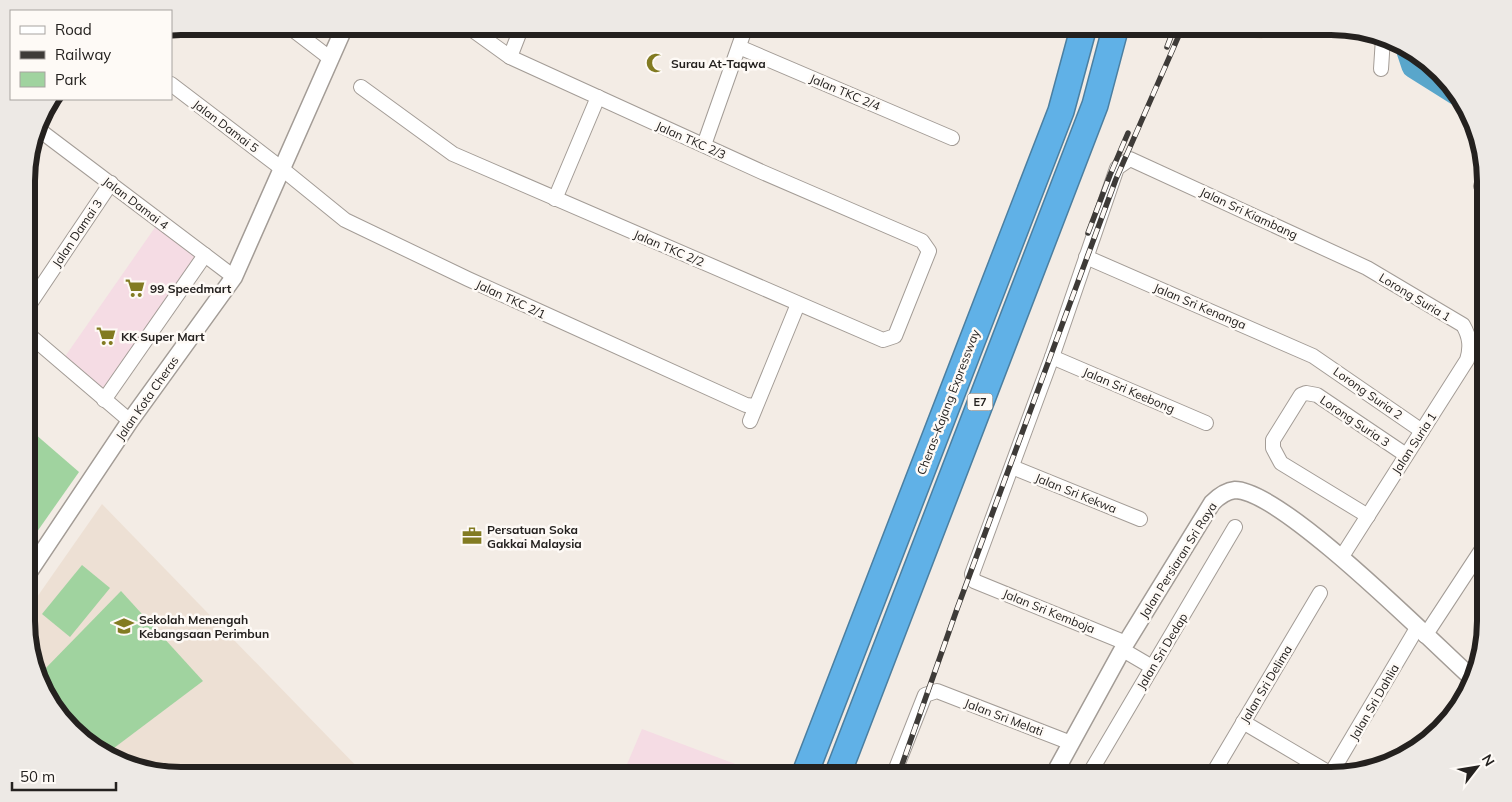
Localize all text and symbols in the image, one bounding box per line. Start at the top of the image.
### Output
legend [10,10,172,100]
text: Road [55,20,92,39]
text: Railway [55,45,111,64]
mosque icon: Surau At-Taqwa [645,52,667,74]
place label: Surau At-Taqwa [671,56,766,71]
text: Park [55,70,87,89]
street label: Jalan TKC 2/4 [808,70,882,114]
street label: Jalan Damai 5 [190,96,262,156]
street label: Jalan TKC 2/3 [654,118,728,162]
street label: Jalan Damai 4 [100,173,172,233]
street label: Jalan Sri Kiambang [1198,184,1300,242]
street label: Jalan Damai 3 [49,196,105,270]
street label: Jalan TKC 2/2 [632,226,706,270]
street label: Lorong Suria 1 [1376,270,1454,324]
street label: Jalan TKC 2/1 [474,276,548,322]
supermarket icon: 99 Speedmart [124,277,146,299]
street label: Jalan Sri Kenanga [1152,280,1248,332]
place label: 99 Speedmart [150,281,232,296]
supermarket icon: KK Super Mart [95,325,117,347]
street label: Cheras–Kajang Expressway [913,327,983,477]
place label: KK Super Mart [121,329,205,344]
street label: Jalan Kota Cheras [112,353,182,443]
street label: Jalan Sri Keebong [1081,364,1177,416]
street label: Lorong Suria 2 [1331,364,1405,422]
street label: Lorong Suria 3 [1317,392,1393,450]
road number: E7 [968,394,992,411]
street label: Jalan Suria 1 [1389,409,1439,477]
street label: Jalan Sri Kekwa [1033,470,1119,516]
street label: Jalan Persiaran Sri Raya [1136,499,1220,621]
place label: Persatuan Soka Gakkai Malaysia [487,522,582,551]
office icon: Persatuan Soka Gakkai Malaysia [461,525,483,547]
street label: Jalan Sri Kemboja [1001,586,1097,636]
street label: Jalan Sri Dedap [1133,610,1191,692]
place label: Sekolah Menengah Kebangsaan Perimbun [139,612,269,641]
school or university icon: Sekolah Menengah Kebangsaan Perimbun [113,615,135,637]
street label: Jalan Sri Delima [1237,642,1295,726]
street label: Jalan Sri Dahlia [1346,661,1402,743]
street label: Jalan Sri Melati [963,695,1046,739]
north arrow [1452,742,1502,792]
text: N [1478,751,1499,769]
scale bar [12,760,116,792]
text: 50 m [20,767,55,786]

